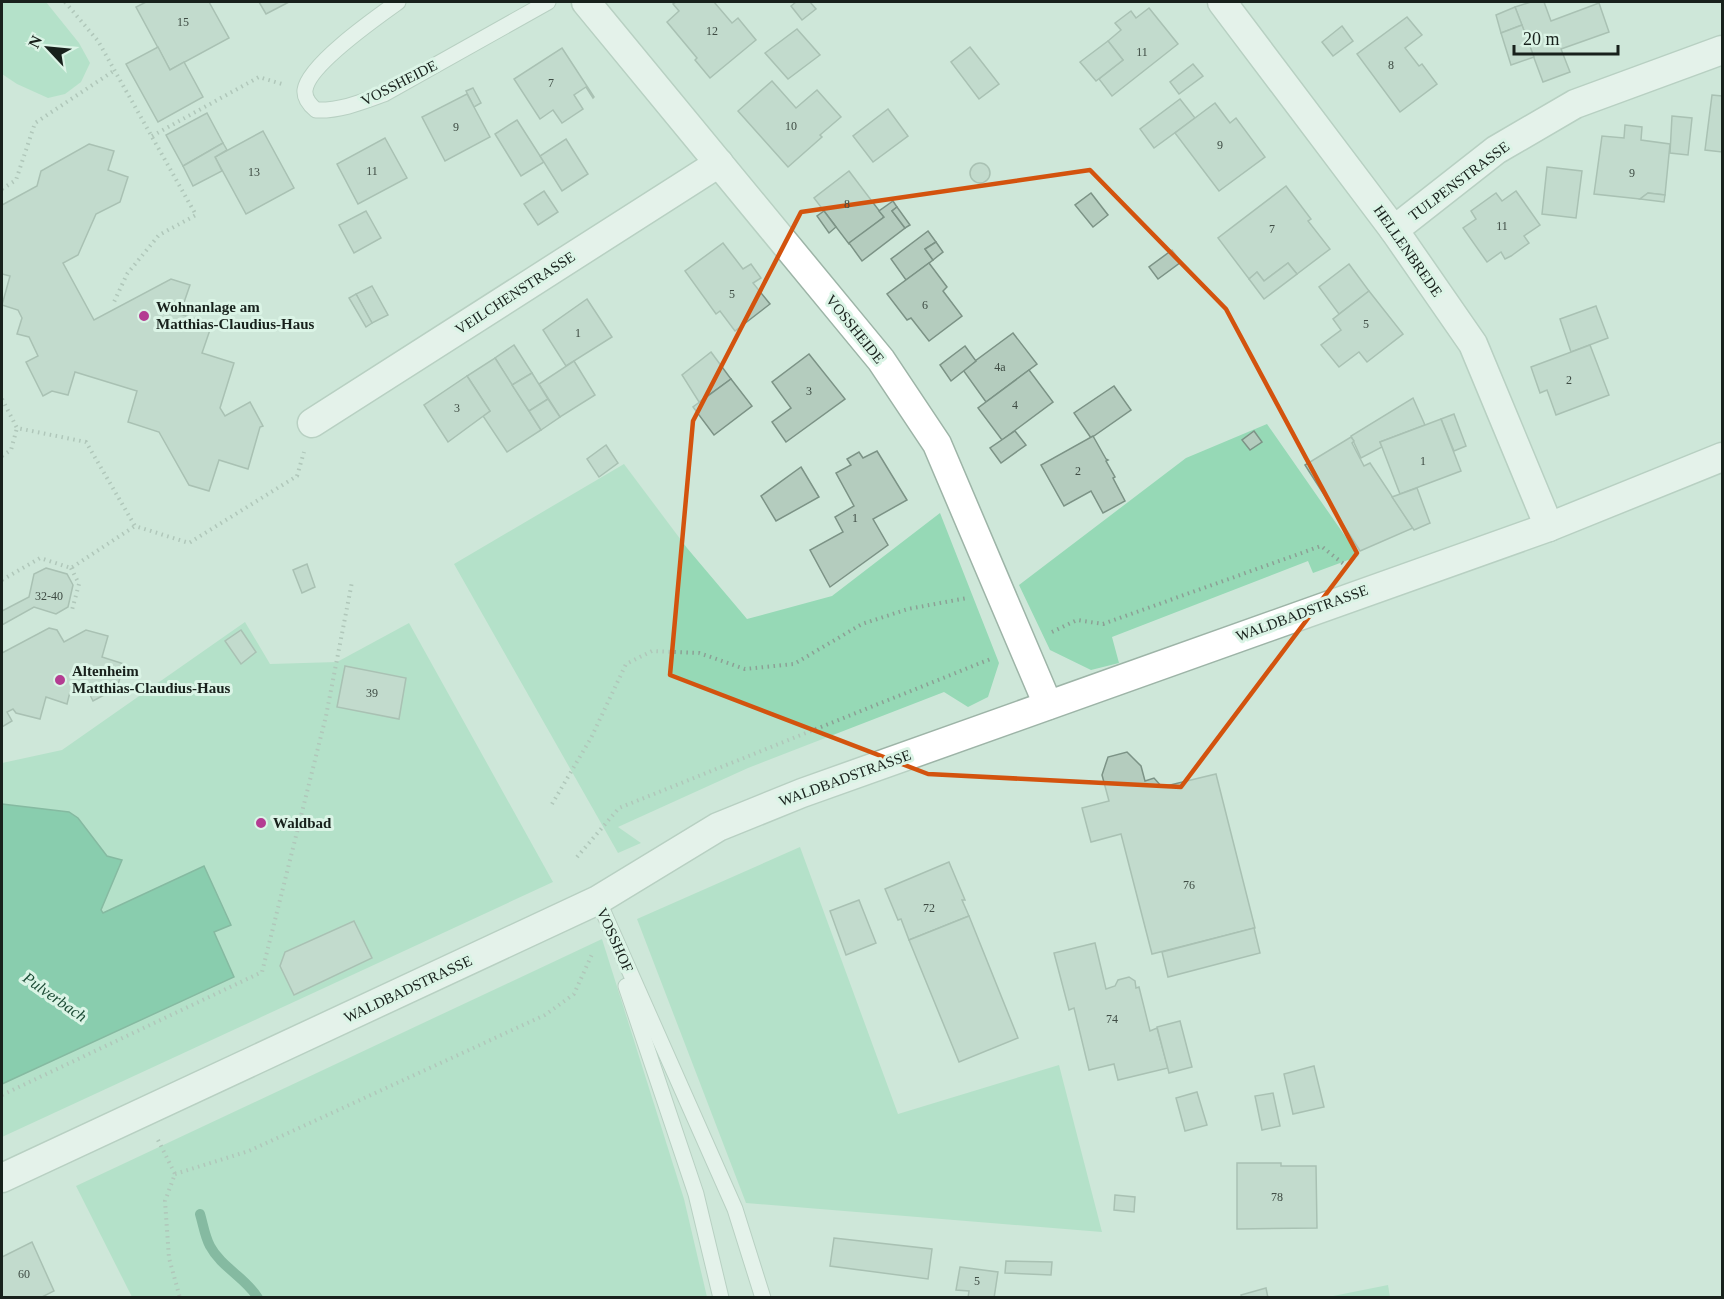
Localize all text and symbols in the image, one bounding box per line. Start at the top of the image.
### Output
house number: 15 [177,15,189,29]
north arrow [18,18,78,78]
scale bar [1514,18,1618,56]
house number: 12 [706,24,718,38]
text: 20 m [1523,29,1560,49]
text: N [25,32,45,51]
house number: 11 [1136,45,1148,59]
street label: VOSSHEIDE [358,57,440,109]
house number: 8 [1388,58,1394,72]
house number: 7 [548,76,554,90]
house number: 10 [785,119,797,133]
house number: 9 [453,120,459,134]
house number: 9 [1217,138,1223,152]
street label: TULPENSTRASSE [1406,138,1512,224]
house number: 11 [366,164,378,178]
house number: 13 [248,165,260,179]
house number: 9 [1629,166,1635,180]
house number: 8 [844,197,850,211]
street label: HELLENBREDE [1371,202,1445,300]
house number: 11 [1496,219,1508,233]
house number: 7 [1269,222,1275,236]
street label: VEILCHENSTRASSE [452,248,578,338]
house number: 5 [729,287,735,301]
street label: VOSSHEIDE [823,292,887,366]
house number: 6 [922,298,928,312]
place label: Wohnanlage am Matthias-Claudius-Haus [156,299,315,332]
marker: Wohnanlage am Matthias-Claudius-Haus [137,309,151,323]
house number: 5 [1363,317,1369,331]
house number: 1 [575,326,581,340]
house number: 4a [994,360,1006,374]
house number: 2 [1566,373,1572,387]
house number: 3 [806,384,812,398]
house number: 4 [1012,398,1018,412]
house number: 3 [454,401,460,415]
house number: 1 [1420,454,1426,468]
house number: 2 [1075,464,1081,478]
house number: 1 [852,511,858,525]
street label: WALDBADSTRASSE [1234,582,1370,644]
house number: 32-40 [35,589,63,603]
place label: Altenheim Matthias-Claudius-Haus [72,663,231,696]
marker: Altenheim Matthias-Claudius-Haus [53,673,67,687]
house number: 39 [366,686,378,700]
street label: WALDBADSTRASSE [777,747,913,809]
place label: Waldbad [273,815,332,831]
marker: Waldbad [254,816,268,830]
house number: 76 [1183,878,1195,892]
house number: 72 [923,901,935,915]
street label: VOSSHOF [594,906,636,974]
street label: WALDBADSTRASSE [342,952,474,1026]
water label: Pulverbach [19,968,90,1025]
house number: 74 [1106,1012,1118,1026]
house number: 78 [1271,1190,1283,1204]
house number: 60 [18,1267,30,1281]
house number: 5 [974,1274,980,1288]

